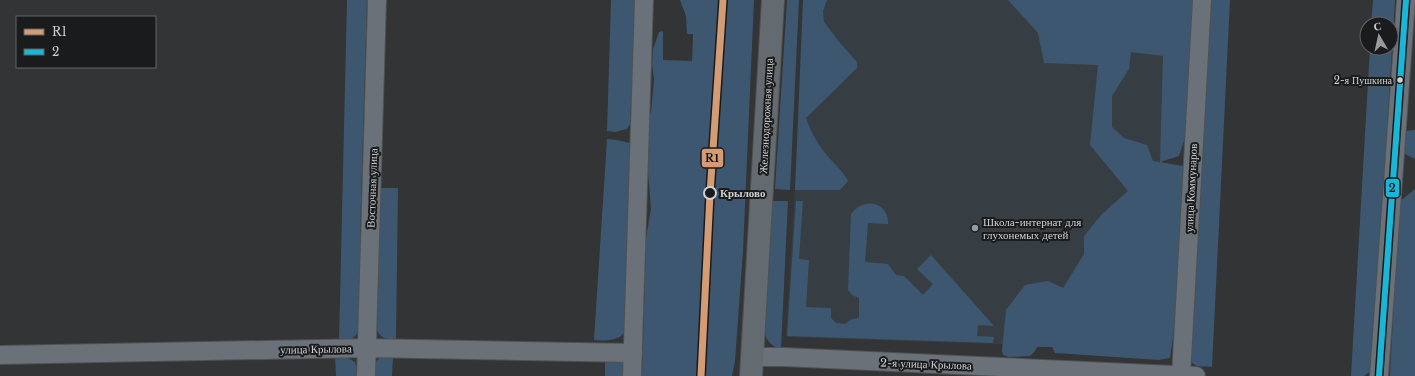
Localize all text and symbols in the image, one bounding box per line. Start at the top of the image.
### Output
legend [16,16,156,68]
north arrow [1359,16,1399,56]
text: С [1372,19,1383,34]
text: R1 [52,24,67,39]
text: 2 [52,44,59,59]
street label: Железнодорожная улица [756,58,776,174]
place label: 2-я Пушкина [1334,74,1393,87]
marker: 2-я Пушкина [1395,75,1405,85]
street label: улица Коммунаров [1182,143,1200,233]
street label: Восточная улица [364,148,380,228]
line badge: R1 [701,148,724,168]
text: R1 [705,151,719,165]
line badge: 2 [1385,178,1400,198]
text: 2 [1388,181,1396,195]
marker: Крылово [703,186,717,200]
place label: Крылово [720,186,766,200]
place label: Школа-интернат для глухонемых детей [983,215,1081,242]
marker: Школа-интернат для глухонемых детей [970,223,980,233]
street label: улица Крылова [280,341,352,357]
street label: 2-я улица Крылова [880,355,972,373]

